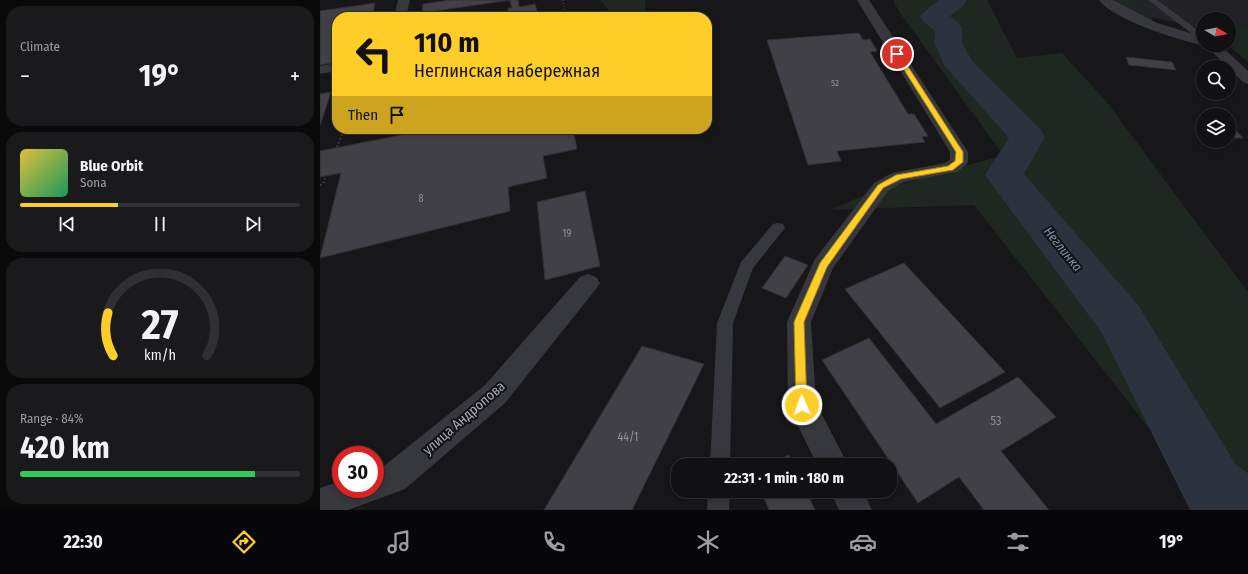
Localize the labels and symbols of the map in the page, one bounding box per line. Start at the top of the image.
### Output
north arrow [1196,12,1236,52]
pin [880,37,914,71]
house number: 52 [831,78,839,88]
house number: 8 [419,193,424,205]
water label: Неглинка [1041,224,1086,274]
house number: 19 [563,228,572,240]
street label: улица Андропова [419,378,509,458]
position arrow [781,384,823,426]
house number: 53 [991,414,1001,428]
house number: 44/1 [618,430,638,444]
speed limit sign: 30 [332,446,384,498]

